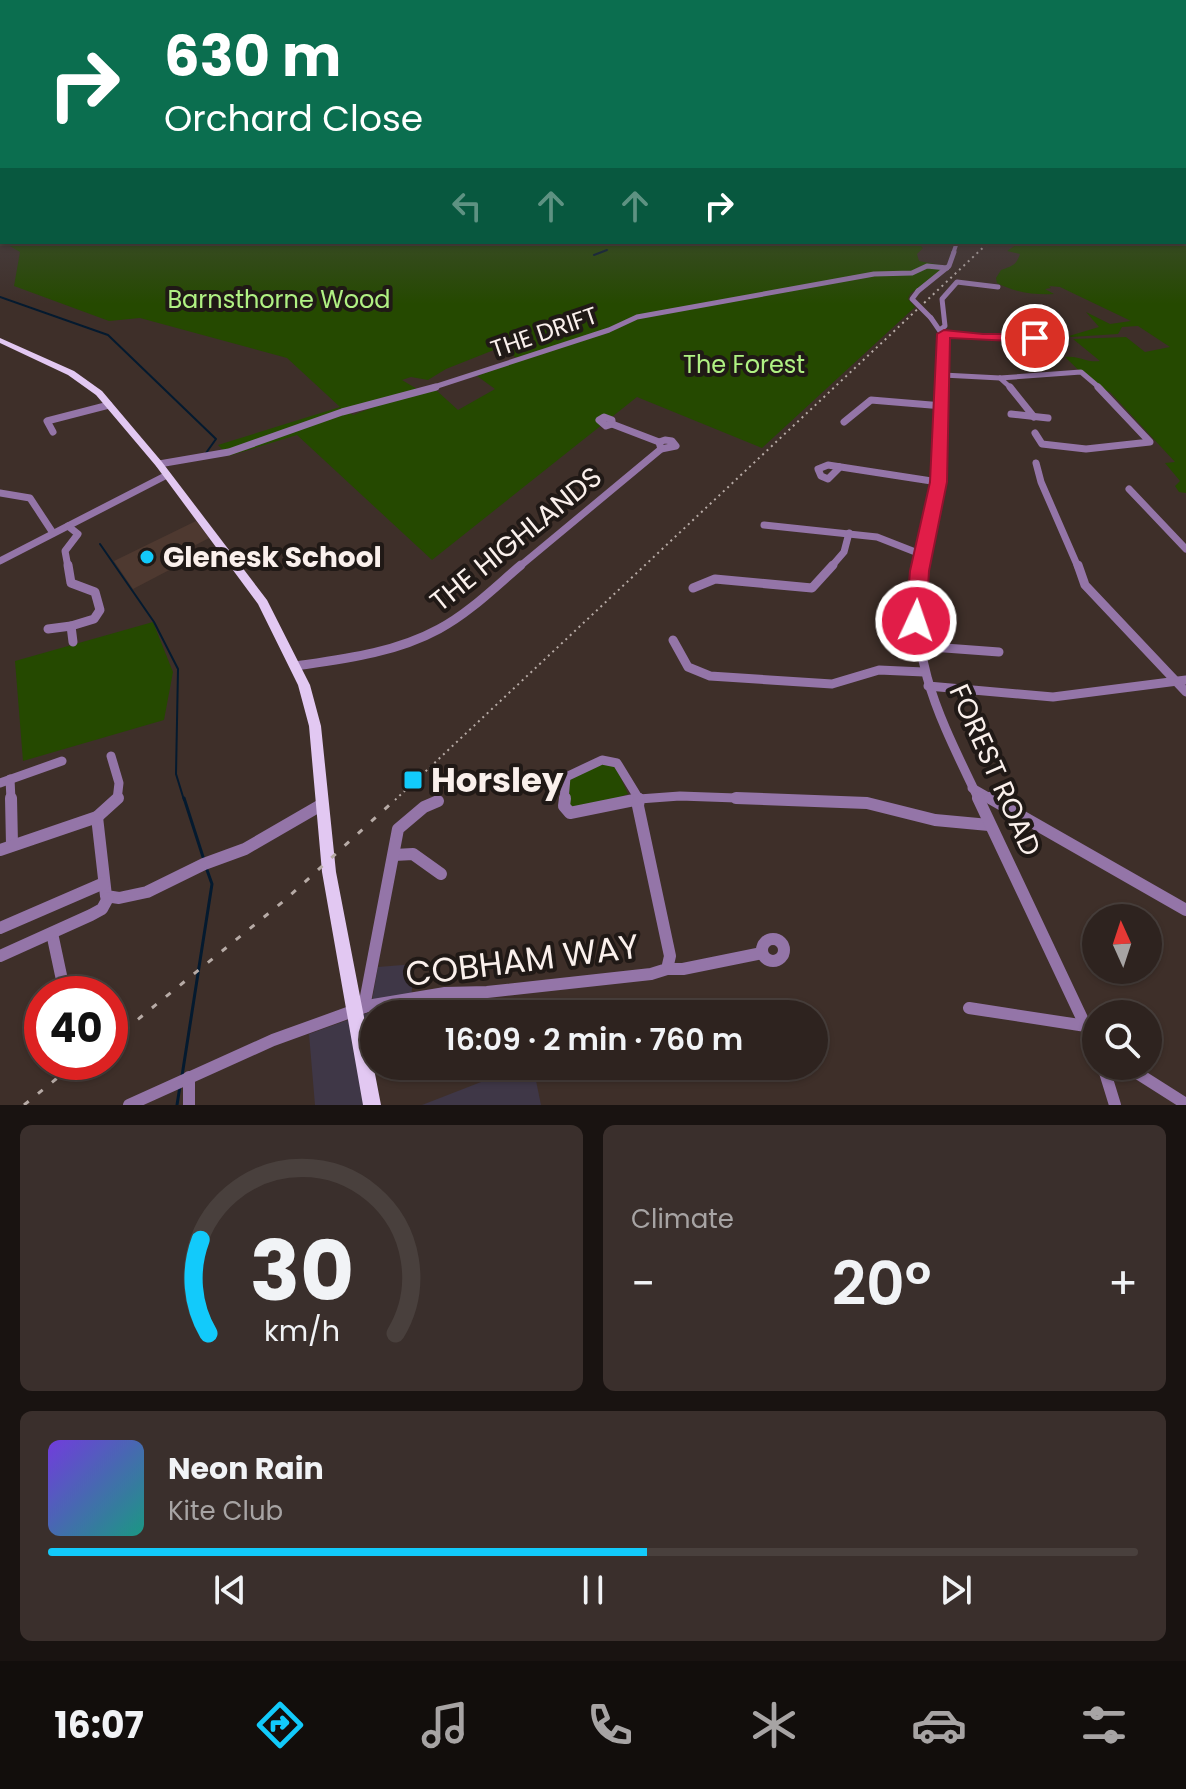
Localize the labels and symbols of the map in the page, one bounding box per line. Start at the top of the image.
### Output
park label: Barnsthorne Wood [167,283,391,316]
street label: THE DRIFT [486,298,602,366]
pin [1001,304,1069,372]
park label: The Forest [683,348,805,381]
street label: THE HIGHLANDS [422,458,610,620]
place label: Glenesk School [163,538,382,577]
marker: Glenesk School [138,548,156,566]
position arrow [874,579,958,663]
street label: FOREST ROAD [940,678,1050,862]
place label: Horsley [431,756,564,804]
marker: Horsley [402,769,424,791]
north arrow [1082,904,1162,984]
street label: COBHAM WAY [403,922,641,998]
speed limit sign: 40 [24,976,128,1080]

